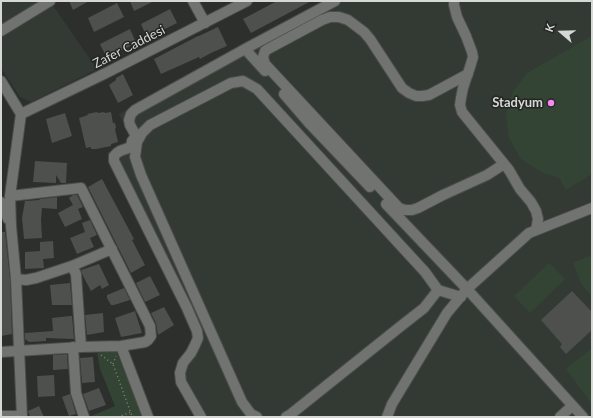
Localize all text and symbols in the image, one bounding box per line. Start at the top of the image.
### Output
north arrow [541,12,581,52]
street label: Zafer Caddesi [90,22,168,72]
text: K [542,22,557,34]
place label: Stadyum [492,95,543,111]
marker: Stadyum [546,98,556,108]

